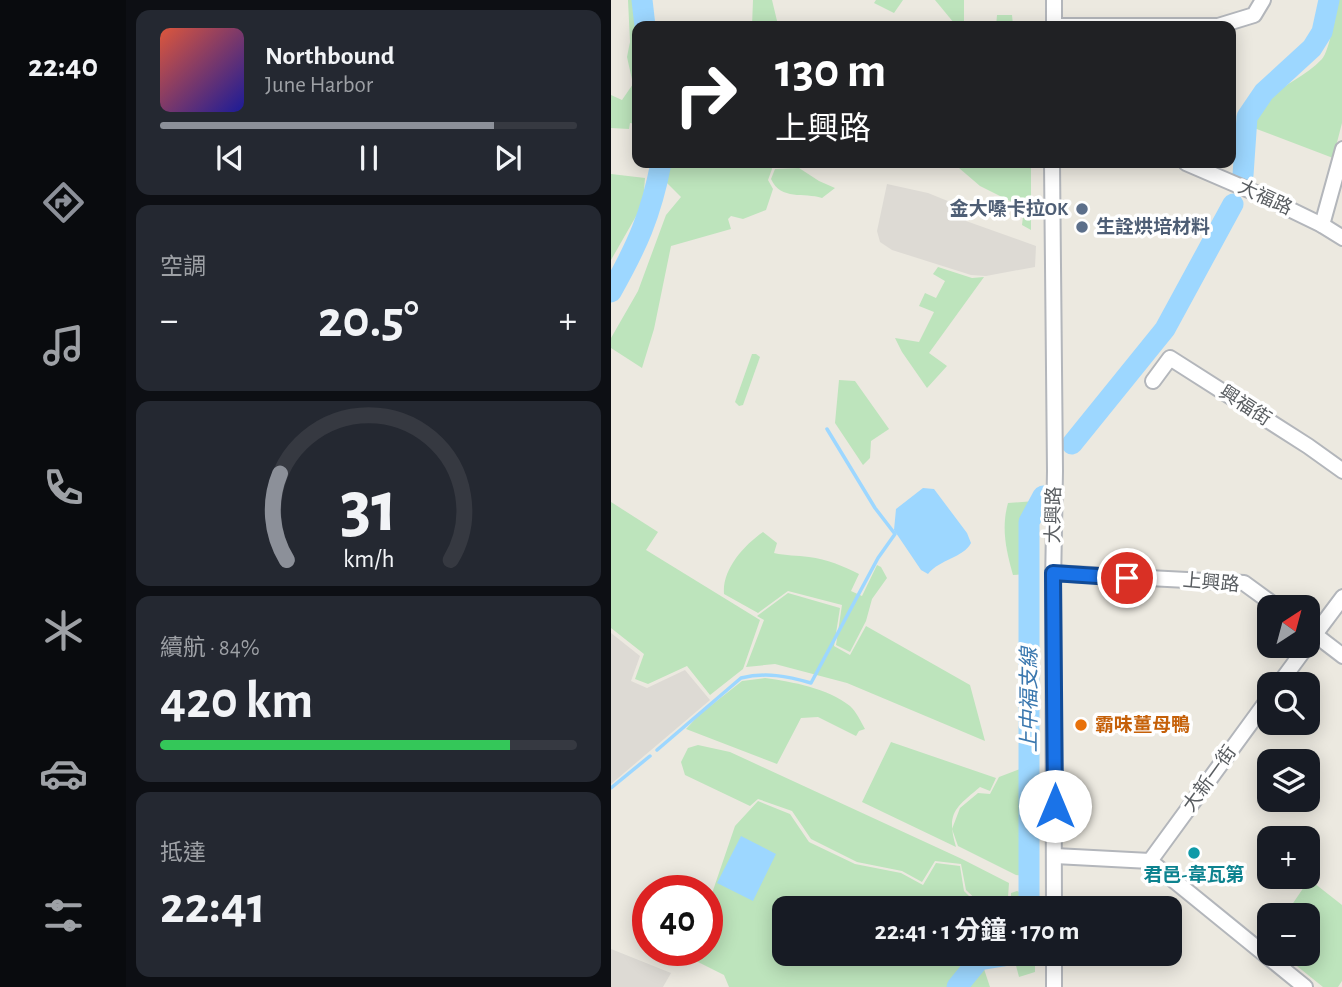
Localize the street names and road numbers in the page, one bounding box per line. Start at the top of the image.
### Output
street label: 大福路 [1235,176,1295,219]
street label: 興福街 [1216,382,1275,429]
street label: 大興路 [1043,486,1064,544]
street label: 上興路 [1182,570,1240,595]
street label: 大新一街 [1178,741,1240,815]

